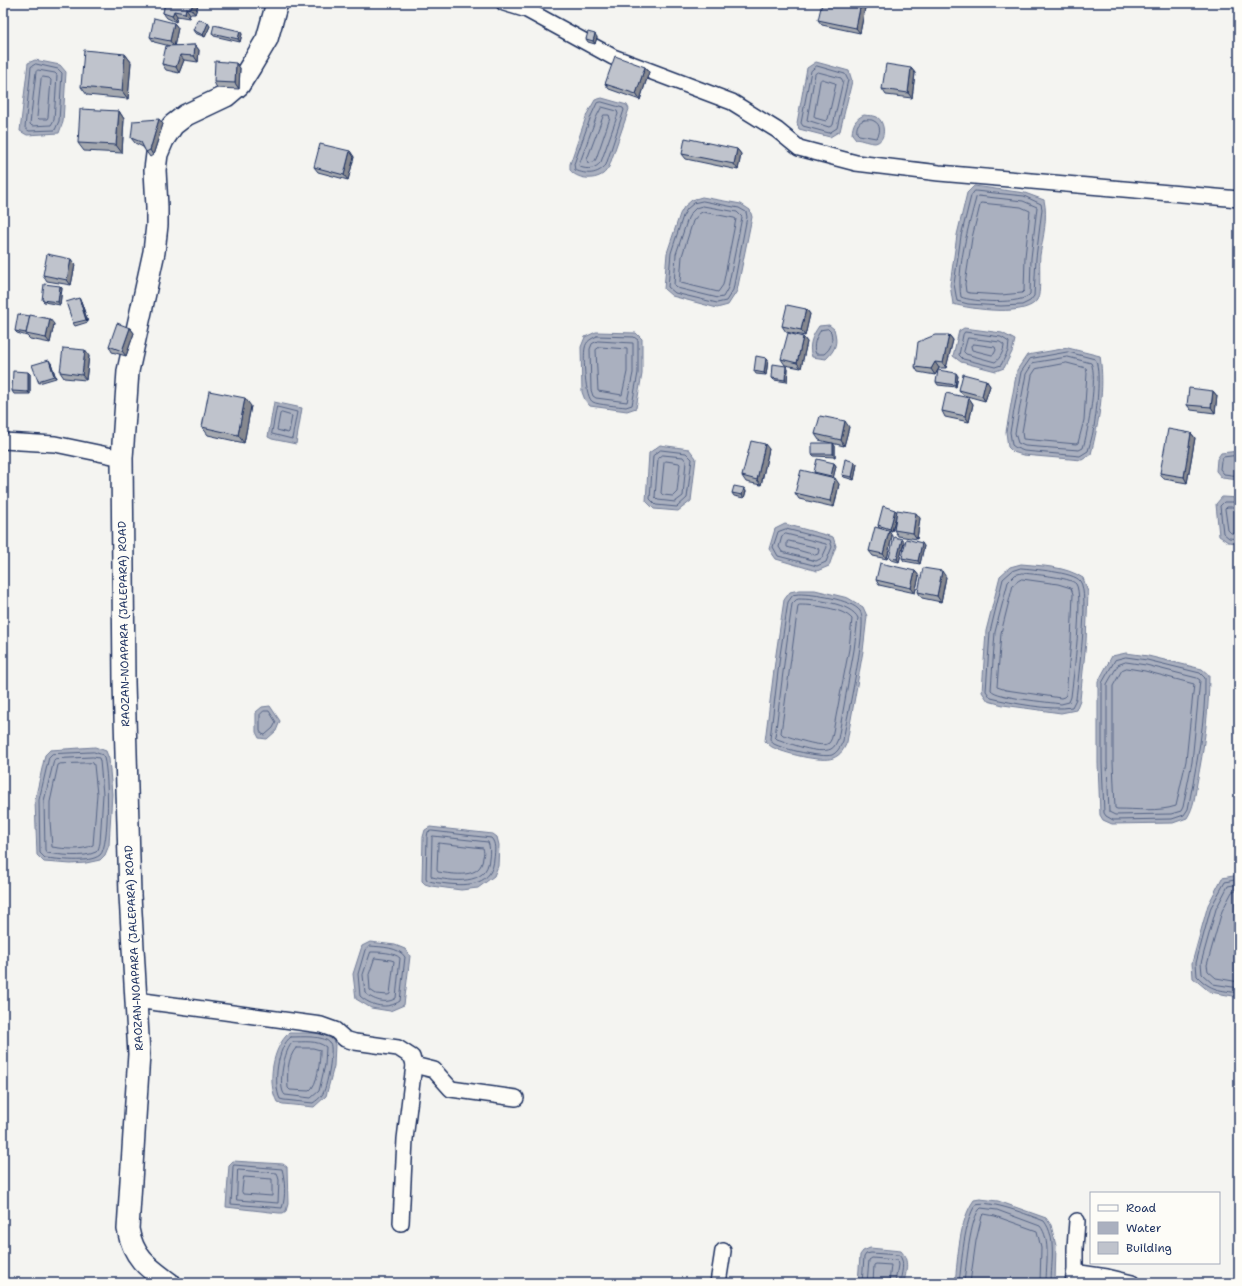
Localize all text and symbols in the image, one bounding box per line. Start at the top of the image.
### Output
street label: RAOZAN-NOAPARA (JALEPARA) ROAD [115,521,133,727]
street label: RAOZAN-NOAPARA (JALEPARA) ROAD [121,845,147,1051]
legend [1090,1192,1220,1264]
text: Road [1126,1200,1157,1216]
text: Water [1126,1220,1162,1236]
text: Building [1126,1240,1172,1256]

